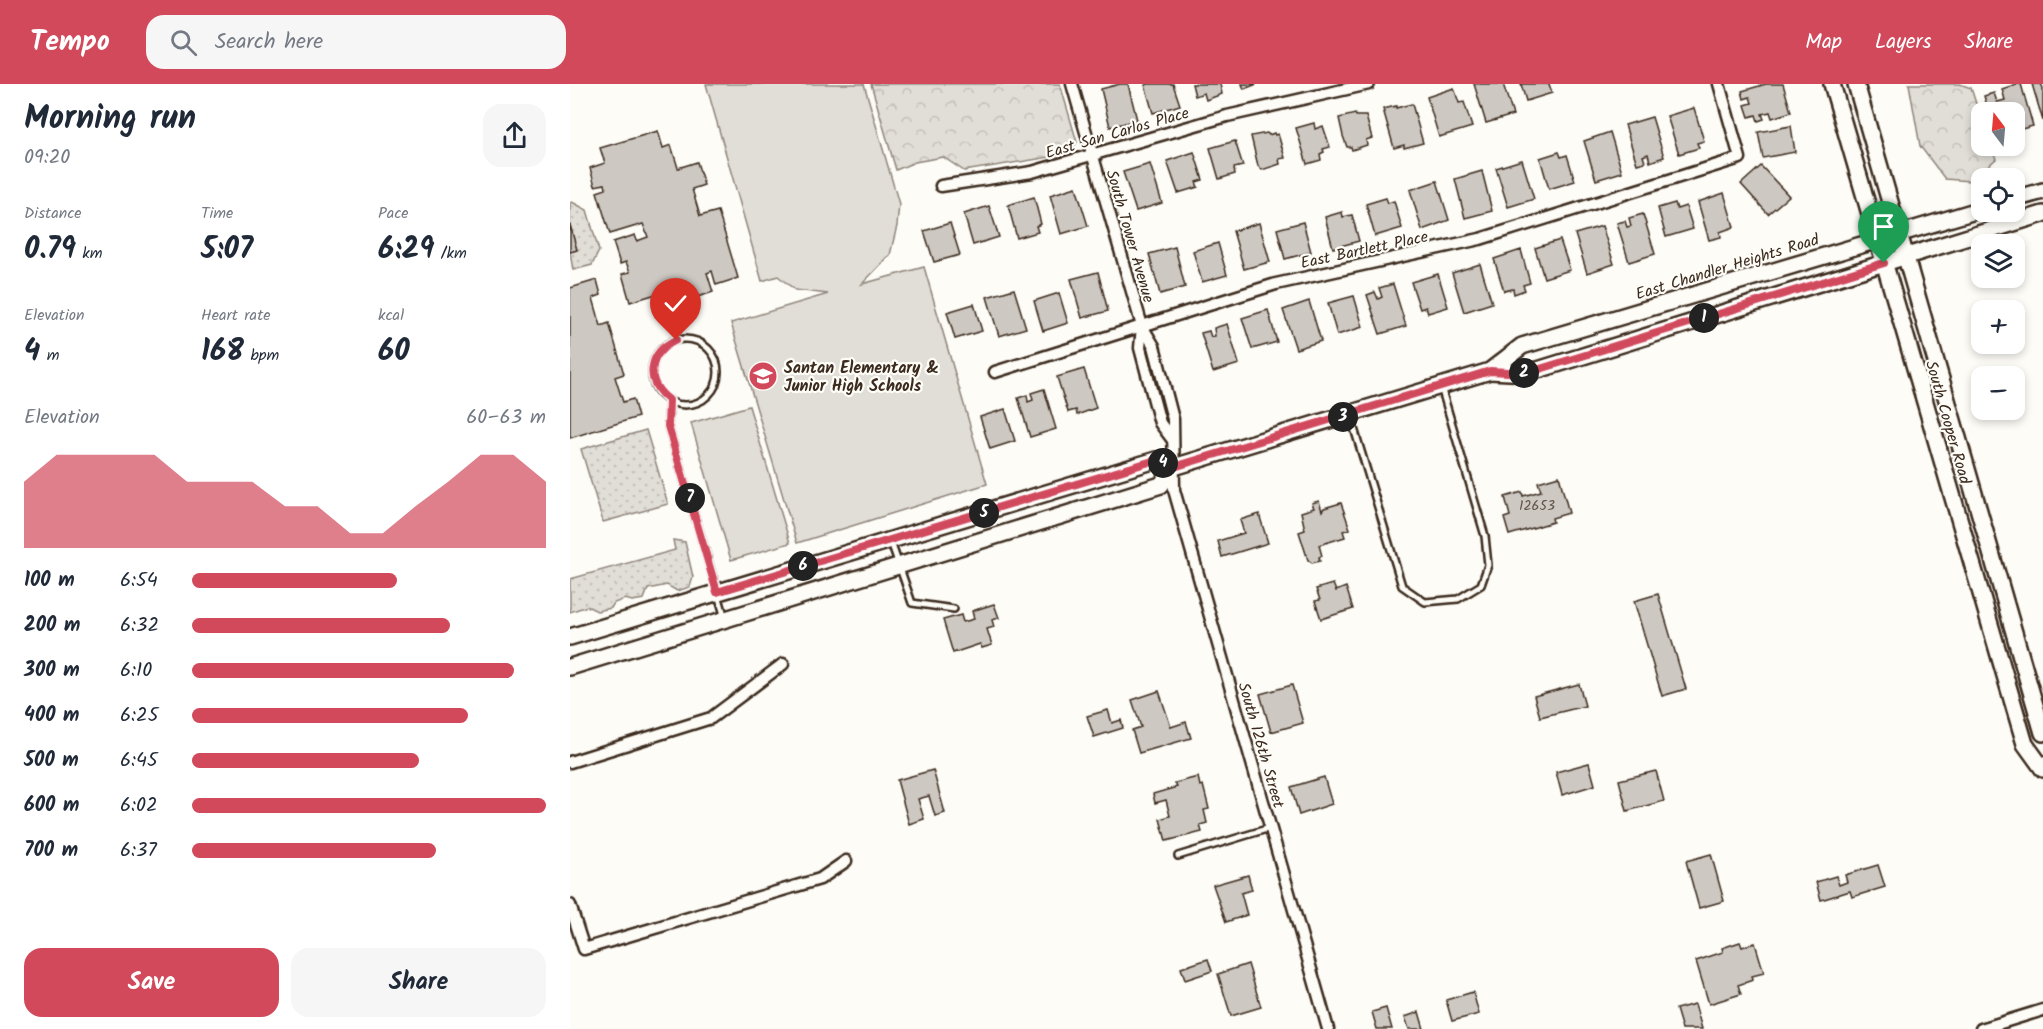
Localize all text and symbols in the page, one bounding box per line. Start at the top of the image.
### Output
search box [146,15,566,69]
text: Tempo [30,20,110,65]
text: Search here [215,25,323,60]
icon: search [167,26,200,59]
text: Map [1805,26,1842,59]
text: Layers [1875,26,1931,59]
text: Share [1964,26,2013,59]
text: Morning run [24,93,196,146]
street label: East San Carlos Place [1043,101,1192,166]
north arrow [1971,102,2025,156]
map controls [1971,102,2025,420]
button: share [483,104,546,167]
text: 09:20 [24,142,70,174]
street label: South Tower Avenue [1099,167,1160,306]
button: locate [1971,168,2025,222]
text: Distance [24,201,82,226]
text: Time [201,201,233,226]
text: Pace [378,201,409,226]
pin [1858,201,1909,263]
icon: arrive [1867,210,1900,243]
street label: East Bartlett Place [1298,225,1430,276]
text: 0.79 [24,226,76,274]
text: 5:07 [201,226,253,274]
text: 6:29 [378,226,434,274]
street label: East Chandler Heights Road [1633,227,1823,307]
button: layers [1971,234,2025,288]
text: km [76,241,103,266]
text: /km [434,241,467,266]
pin [650,278,701,340]
icon: check [659,287,692,320]
button: + [1971,300,2025,354]
text: Elevation [24,303,85,328]
text: Heart rate [201,303,271,328]
text: kcal [378,303,404,328]
pin: 1 [1689,303,1719,333]
text: 1 [1702,305,1706,330]
text: 4 [24,328,40,376]
text: 168 [201,328,244,376]
text: 60 [378,328,410,376]
text: m [40,343,60,368]
text: bpm [244,343,279,368]
place label: Santan Elementary & Junior High Schools [784,356,939,399]
pin: 2 [1509,358,1539,388]
street label: South Cooper Road [1918,358,1977,488]
school or university icon: Santan Elementary & Junior High Schools [747,360,779,392]
text: 2 [1519,360,1529,385]
button: − [1971,366,2025,420]
text: Elevation [24,402,100,434]
text: 60–63 m [466,402,546,434]
pin: 3 [1328,402,1358,432]
text: 3 [1339,404,1347,429]
pin: 4 [1148,448,1178,478]
text: 4 [1159,450,1167,475]
pin: 7 [675,483,705,513]
text: 7 [686,485,694,510]
house number: 12653 [1519,495,1555,517]
pin: 5 [969,498,999,528]
text: 5 [980,500,988,525]
pin: 6 [788,551,818,581]
text: 6 [799,553,807,578]
text: 100 m [24,565,75,597]
text: 6:54 [120,565,158,597]
text: 200 m [24,610,80,642]
text: 6:32 [120,610,159,642]
text: 300 m [24,655,80,687]
text: 6:10 [120,655,152,687]
street label: South 126th Street [1231,680,1291,812]
text: 400 m [24,700,80,732]
text: 6:25 [120,700,158,732]
text: 500 m [24,745,79,777]
text: 6:45 [120,745,158,777]
text: 600 m [24,790,79,822]
text: 6:02 [120,790,158,822]
text: 700 m [24,835,78,867]
text: 6:37 [120,835,157,867]
button: Save [24,948,279,1017]
button: Share [291,948,546,1017]

